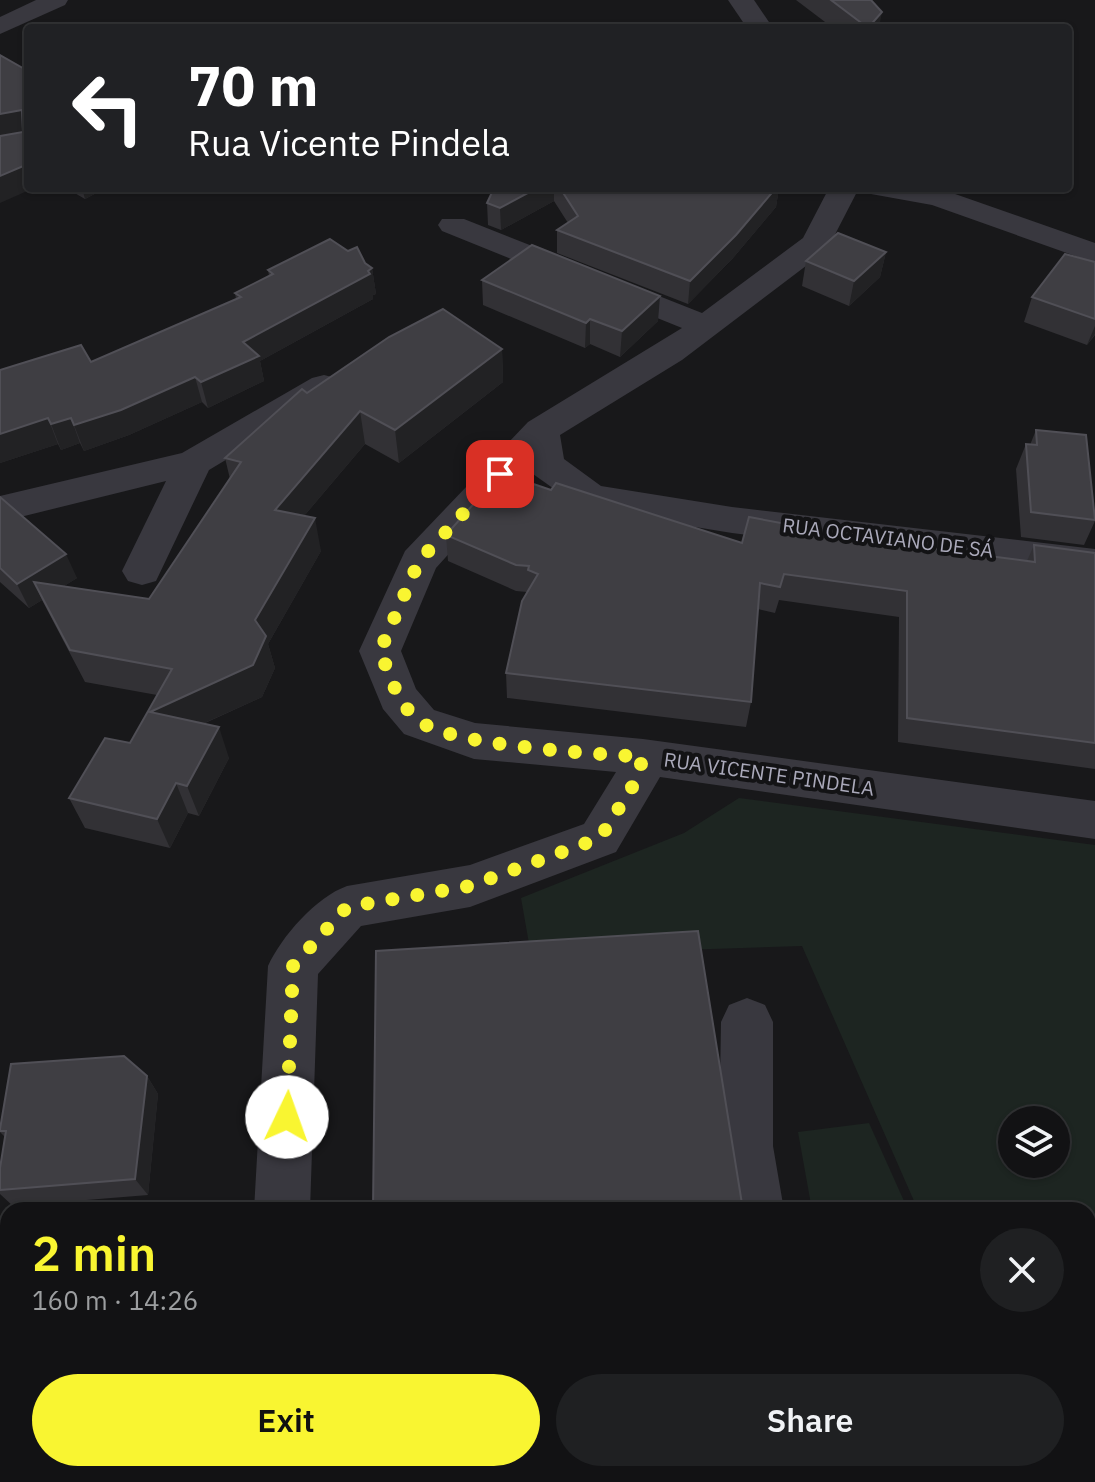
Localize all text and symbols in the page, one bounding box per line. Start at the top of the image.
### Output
text: 70 m [188,49,318,121]
icon: left [56,56,160,160]
text: Rua Vicente Pindela [188,119,510,166]
pin [466,440,534,508]
icon: arrive [478,452,522,496]
street label: RUA OCTAVIANO DE SÁ [781,511,995,564]
street label: RUA VICENTE PINDELA [662,745,876,802]
position arrow [245,1075,329,1159]
map controls [998,1106,1070,1178]
button: layers [998,1106,1070,1178]
text: 2 min [32,1222,156,1284]
button: close [980,1228,1064,1312]
text: 160 m · 14:26 [32,1283,198,1317]
button: Exit [32,1374,540,1466]
button: Share [556,1374,1064,1466]

